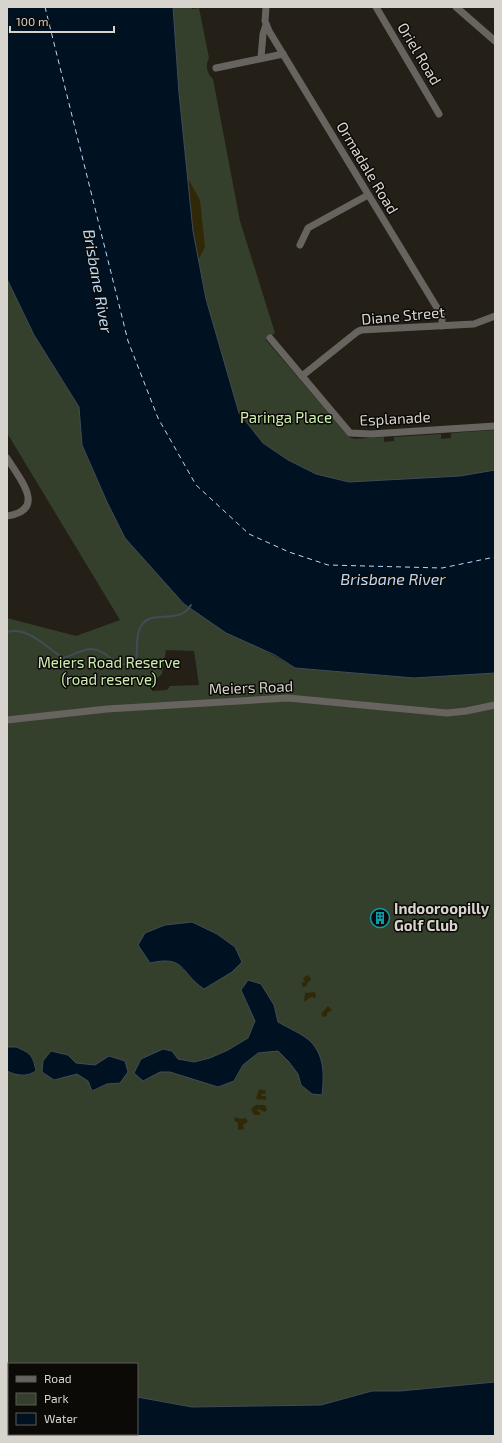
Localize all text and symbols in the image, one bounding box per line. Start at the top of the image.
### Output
scale bar [10,8,114,34]
text: 100 m [16,14,48,28]
street label: Oriel Road [394,19,446,88]
street label: Ormadale Road [333,118,403,217]
water label: Brisbane River [80,227,117,335]
street label: Diane Street [360,302,446,328]
street label: Esplanade [359,407,431,429]
park label: Paringa Place [240,408,332,426]
water label: Brisbane River [340,569,446,588]
park label: Meiers Road Reserve (road reserve) [38,653,180,688]
street label: Meiers Road [208,677,294,697]
place label: Indooroopilly Golf Club [394,899,490,934]
building icon: Indooroopilly Golf Club [369,907,391,929]
legend [8,1363,138,1435]
text: Road [44,1371,72,1385]
text: Park [44,1391,69,1405]
text: Water [44,1411,78,1425]

